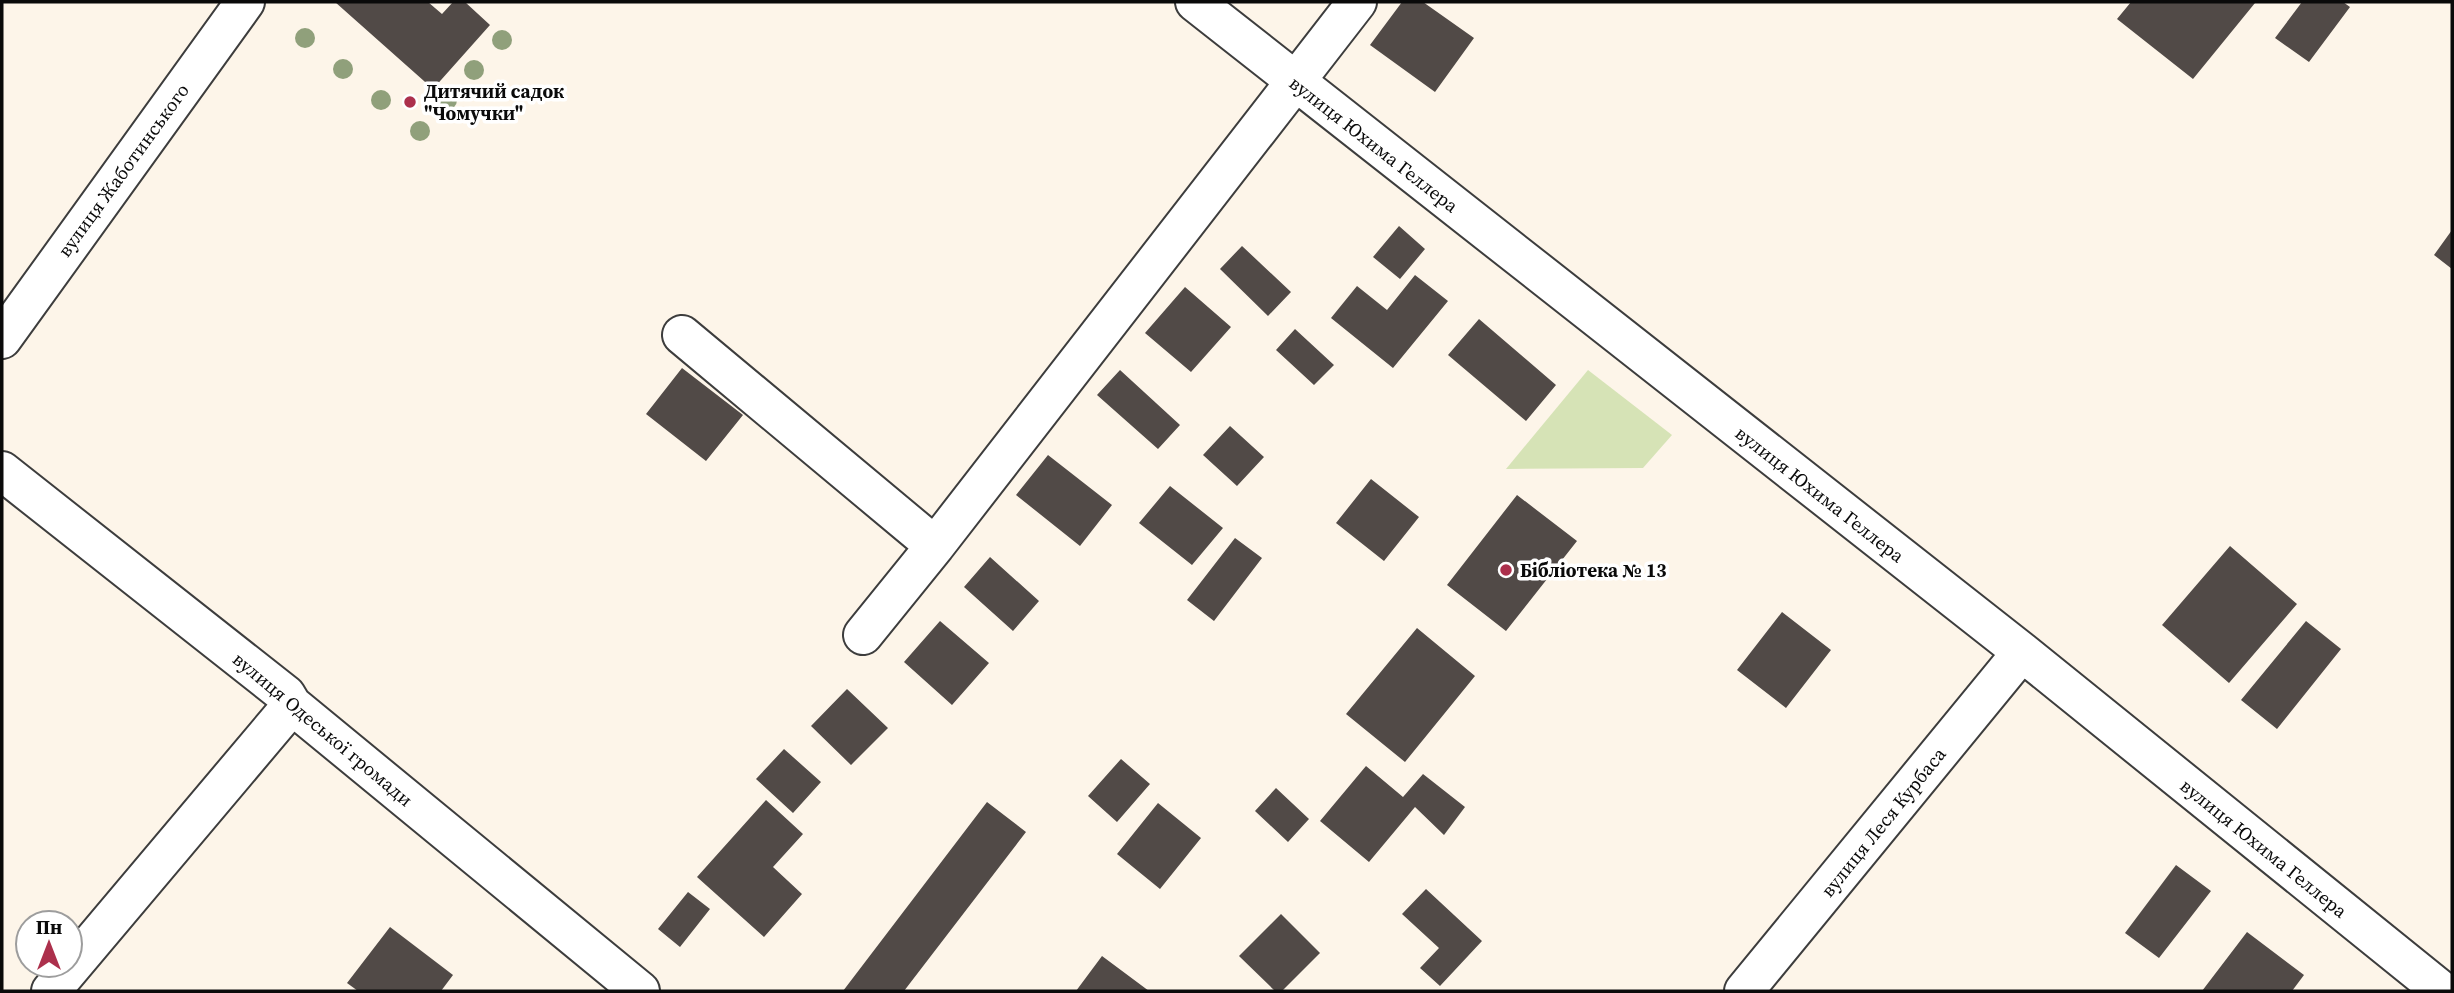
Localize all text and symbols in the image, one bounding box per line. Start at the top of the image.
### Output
street label: вулиця Юхима Геллера [1284,70,1464,218]
street label: вулиця Жаботинського [51,78,195,262]
place label: Дитячий садок "Чомучки" [424,78,565,126]
marker: Дитячий садок "Чомучки" [402,94,418,110]
street label: вулиця Юхима Геллера [1730,420,1910,568]
place label: Бібліотека № 13 [1520,557,1667,583]
marker: Бібліотека № 13 [1498,562,1514,578]
street label: вулиця Одеської громади [227,646,419,812]
street label: вулиця Леся Курбаса [1814,741,1952,902]
street label: вулиця Юхима Геллера [2175,772,2353,924]
north arrow [14,909,84,979]
text: Пн [36,914,62,940]

